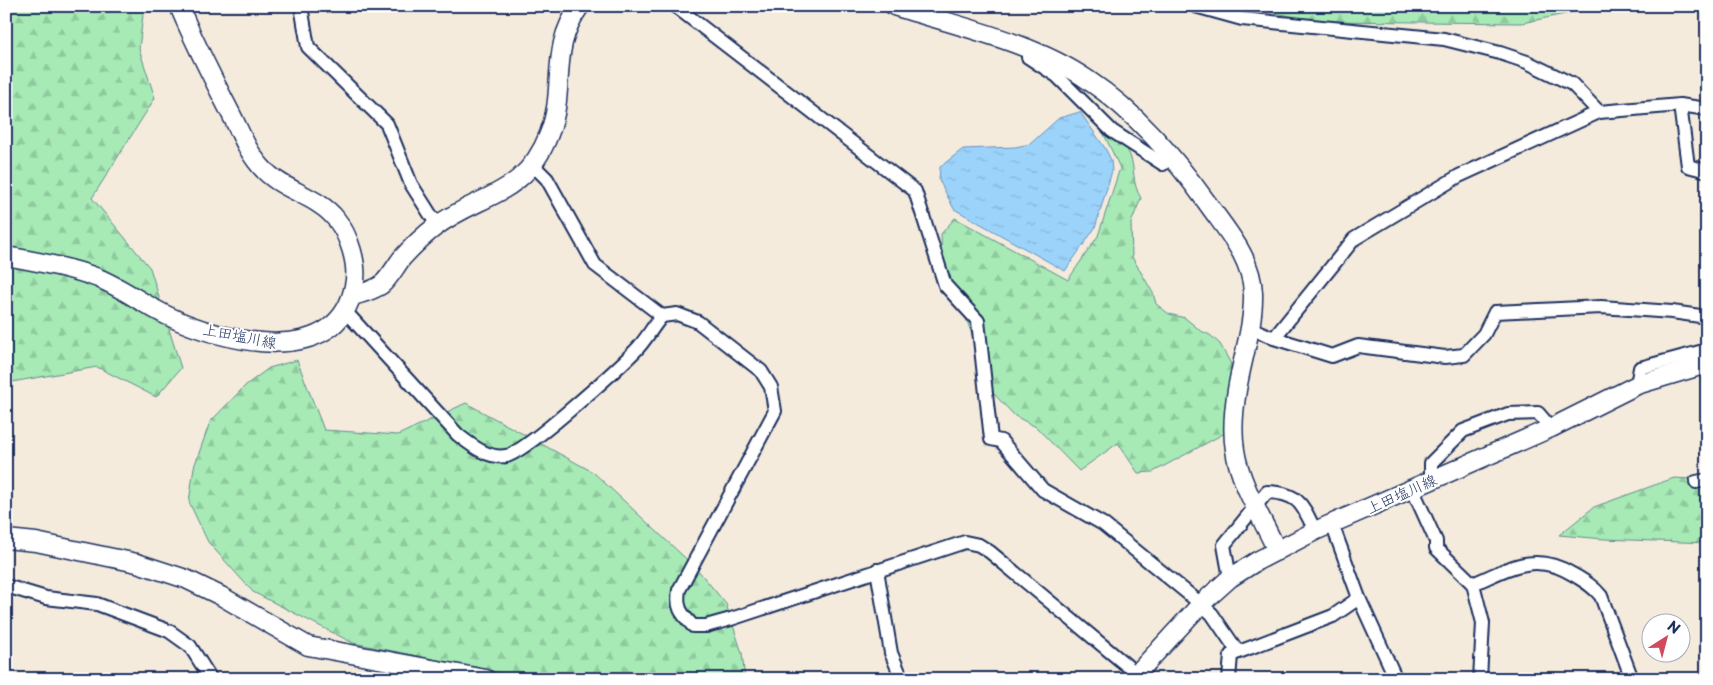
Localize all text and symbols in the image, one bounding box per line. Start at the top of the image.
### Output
street label: 上田塩川線 [201,317,279,353]
street label: 上田塩川線 [1362,467,1440,519]
north arrow [1640,612,1690,662]
text: N [1663,615,1685,639]

